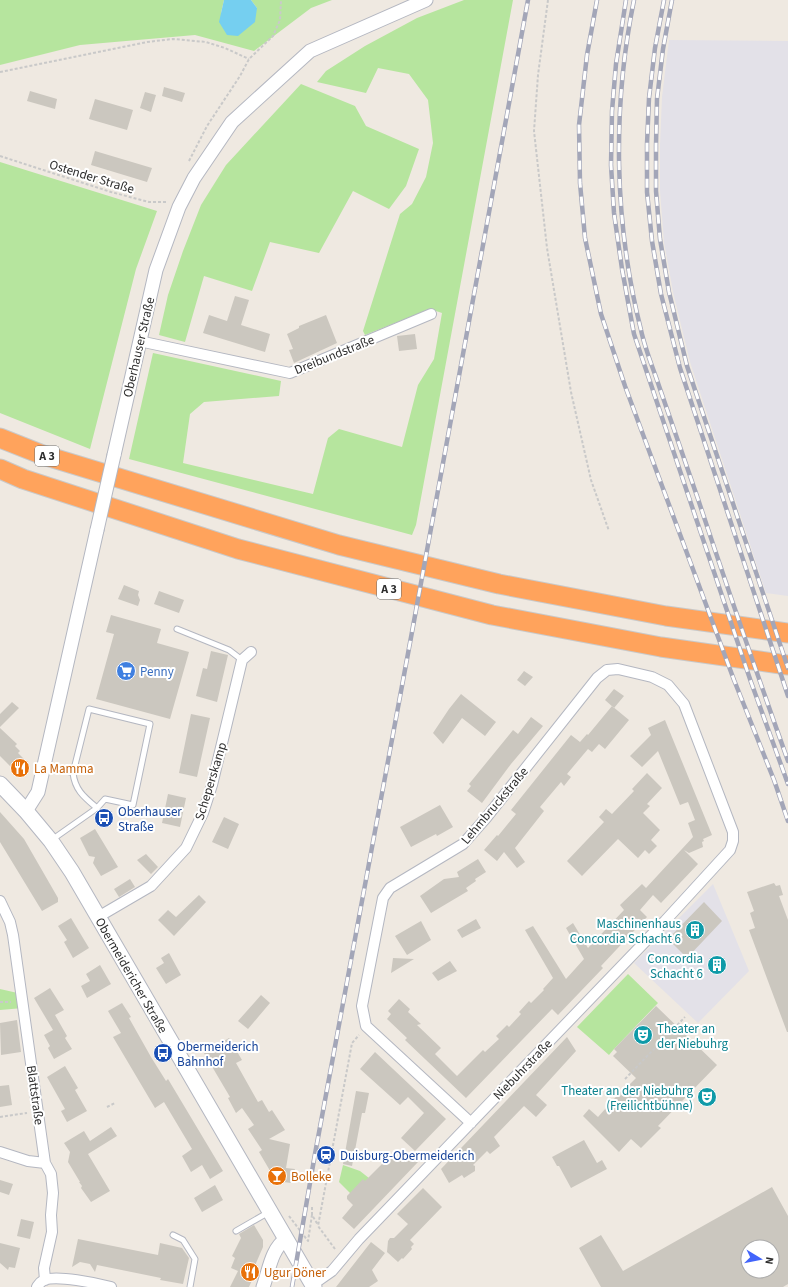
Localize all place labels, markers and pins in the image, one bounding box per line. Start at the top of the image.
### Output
supermarket icon: Penny [115,660,137,682]
place label: Penny [140,663,174,681]
restaurant icon: La Mamma [9,757,31,779]
place label: La Mamma [34,760,94,778]
place label: Oberhauser Straße [118,803,182,836]
bus stop icon: Oberhauser Straße [93,807,115,829]
place label: Maschinenhaus Concordia Schacht 6 [570,915,682,948]
building icon: Maschinenhaus Concordia Schacht 6 [684,919,706,941]
place label: Concordia Schacht 6 [647,950,703,983]
building icon: Concordia Schacht 6 [706,954,728,976]
place label: Theater an der Niebuhrg [657,1020,729,1053]
theatre icon: Theater an der Niebuhrg [632,1024,654,1046]
place label: Obermeiderich Bahnhof [177,1038,259,1071]
bus stop icon: Obermeiderich Bahnhof [152,1042,174,1064]
place label: Theater an der Niebuhrg (Freilichtbühne) [561,1082,693,1115]
theatre icon: Theater an der Niebuhrg (Freilichtbühne) [696,1086,718,1108]
station icon: Duisburg-Obermeiderich [315,1144,337,1166]
place label: Duisburg-Obermeiderich [340,1147,475,1165]
bar icon: Bolleke [266,1165,288,1187]
place label: Bolleke [291,1168,331,1186]
restaurant icon: Ugur Döner [239,1261,261,1283]
place label: Ugur Döner [264,1264,327,1282]

